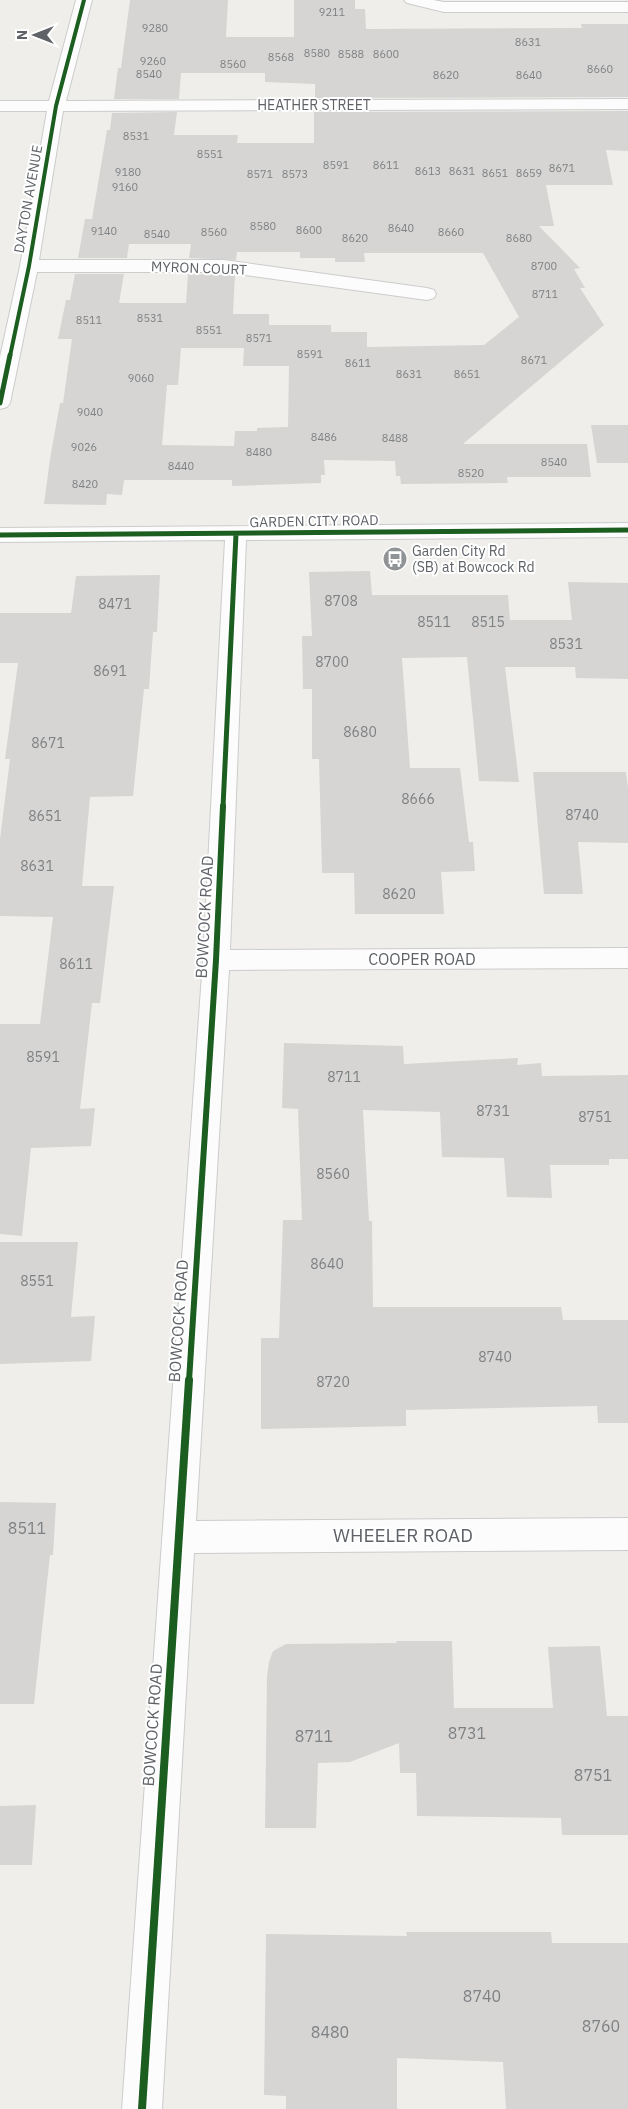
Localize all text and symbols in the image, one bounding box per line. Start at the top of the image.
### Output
house number: 9211 [319,5,346,19]
north arrow [10,10,60,60]
house number: 9280 [142,21,168,35]
text: N [13,30,31,40]
house number: 8631 [515,35,542,49]
house number: 8580 [304,46,330,60]
house number: 8588 [338,47,364,61]
house number: 8600 [373,47,399,61]
house number: 8568 [268,50,294,64]
house number: 9260 [140,54,166,68]
house number: 8560 [220,57,246,71]
house number: 8660 [587,62,613,76]
house number: 8540 [136,67,162,81]
house number: 8620 [433,68,459,82]
house number: 8640 [516,68,542,82]
street label: HEATHER STREET [257,96,371,114]
house number: 8531 [123,129,150,143]
street label: DAYTON AVENUE [10,144,46,254]
house number: 8551 [197,147,224,161]
house number: 8591 [323,158,350,172]
house number: 8611 [373,158,400,172]
house number: 8671 [549,161,576,175]
house number: 8613 [415,164,441,178]
house number: 8631 [449,164,476,178]
house number: 9180 [115,165,141,179]
house number: 8651 [482,166,509,180]
house number: 8659 [516,166,542,180]
house number: 8571 [247,167,274,181]
house number: 8573 [282,167,308,181]
house number: 9160 [112,180,138,194]
house number: 8580 [250,219,276,233]
house number: 8640 [388,221,414,235]
house number: 8600 [296,223,322,237]
house number: 9140 [91,224,117,238]
house number: 8560 [201,225,227,239]
house number: 8660 [438,225,464,239]
house number: 8540 [144,227,170,241]
house number: 8620 [342,231,368,245]
house number: 8680 [506,231,532,245]
street label: MYRON COURT [151,257,247,279]
house number: 8700 [531,259,557,273]
house number: 8711 [532,287,559,301]
house number: 8531 [137,311,164,325]
house number: 8511 [76,313,103,327]
house number: 8551 [196,323,223,337]
house number: 8571 [246,331,273,345]
house number: 8591 [297,347,324,361]
house number: 8671 [521,353,548,367]
house number: 8611 [345,356,372,370]
house number: 8631 [396,367,423,381]
house number: 8651 [454,367,481,381]
house number: 9060 [128,371,154,385]
house number: 9040 [77,405,103,419]
house number: 8486 [311,430,337,444]
house number: 8488 [382,431,408,445]
house number: 9026 [71,440,97,454]
house number: 8480 [246,445,272,459]
house number: 8540 [541,455,567,469]
house number: 8440 [168,459,194,473]
house number: 8520 [458,466,484,480]
house number: 8420 [72,477,98,491]
street label: GARDEN CITY ROAD [249,511,379,531]
place label: Garden City Rd (SB) at Bowcock Rd [412,542,535,576]
bus stop icon: Garden City Rd (SB) at Bowcock Rd [382,546,408,572]
house number: 8708 [324,592,358,610]
house number: 8471 [98,595,132,613]
house number: 8511 [417,613,451,631]
house number: 8515 [471,613,505,631]
house number: 8531 [549,635,583,653]
house number: 8700 [315,653,349,671]
house number: 8691 [93,662,127,680]
house number: 8680 [343,723,377,741]
house number: 8671 [31,734,65,752]
house number: 8666 [401,790,435,808]
house number: 8740 [565,806,599,824]
house number: 8651 [28,807,62,825]
street label: BOWCOCK ROAD [191,855,217,979]
house number: 8631 [20,857,54,875]
house number: 8620 [382,885,416,903]
street label: COOPER ROAD [368,949,476,969]
house number: 8611 [59,955,93,973]
house number: 8591 [26,1048,60,1066]
house number: 8711 [327,1068,361,1086]
house number: 8731 [476,1102,510,1120]
house number: 8751 [578,1108,612,1126]
house number: 8560 [316,1165,350,1183]
house number: 8640 [310,1255,344,1273]
street label: BOWCOCK ROAD [164,1259,192,1383]
house number: 8551 [20,1272,54,1290]
house number: 8740 [478,1348,512,1366]
house number: 8720 [316,1373,350,1391]
house number: 8511 [8,1518,46,1538]
street label: WHEELER ROAD [333,1523,473,1547]
street label: BOWCOCK ROAD [138,1663,166,1787]
house number: 8731 [448,1723,486,1743]
house number: 8711 [295,1726,333,1746]
house number: 8751 [574,1765,612,1785]
house number: 8740 [463,1986,501,2006]
house number: 8760 [582,2016,620,2036]
house number: 8480 [311,2022,349,2042]

